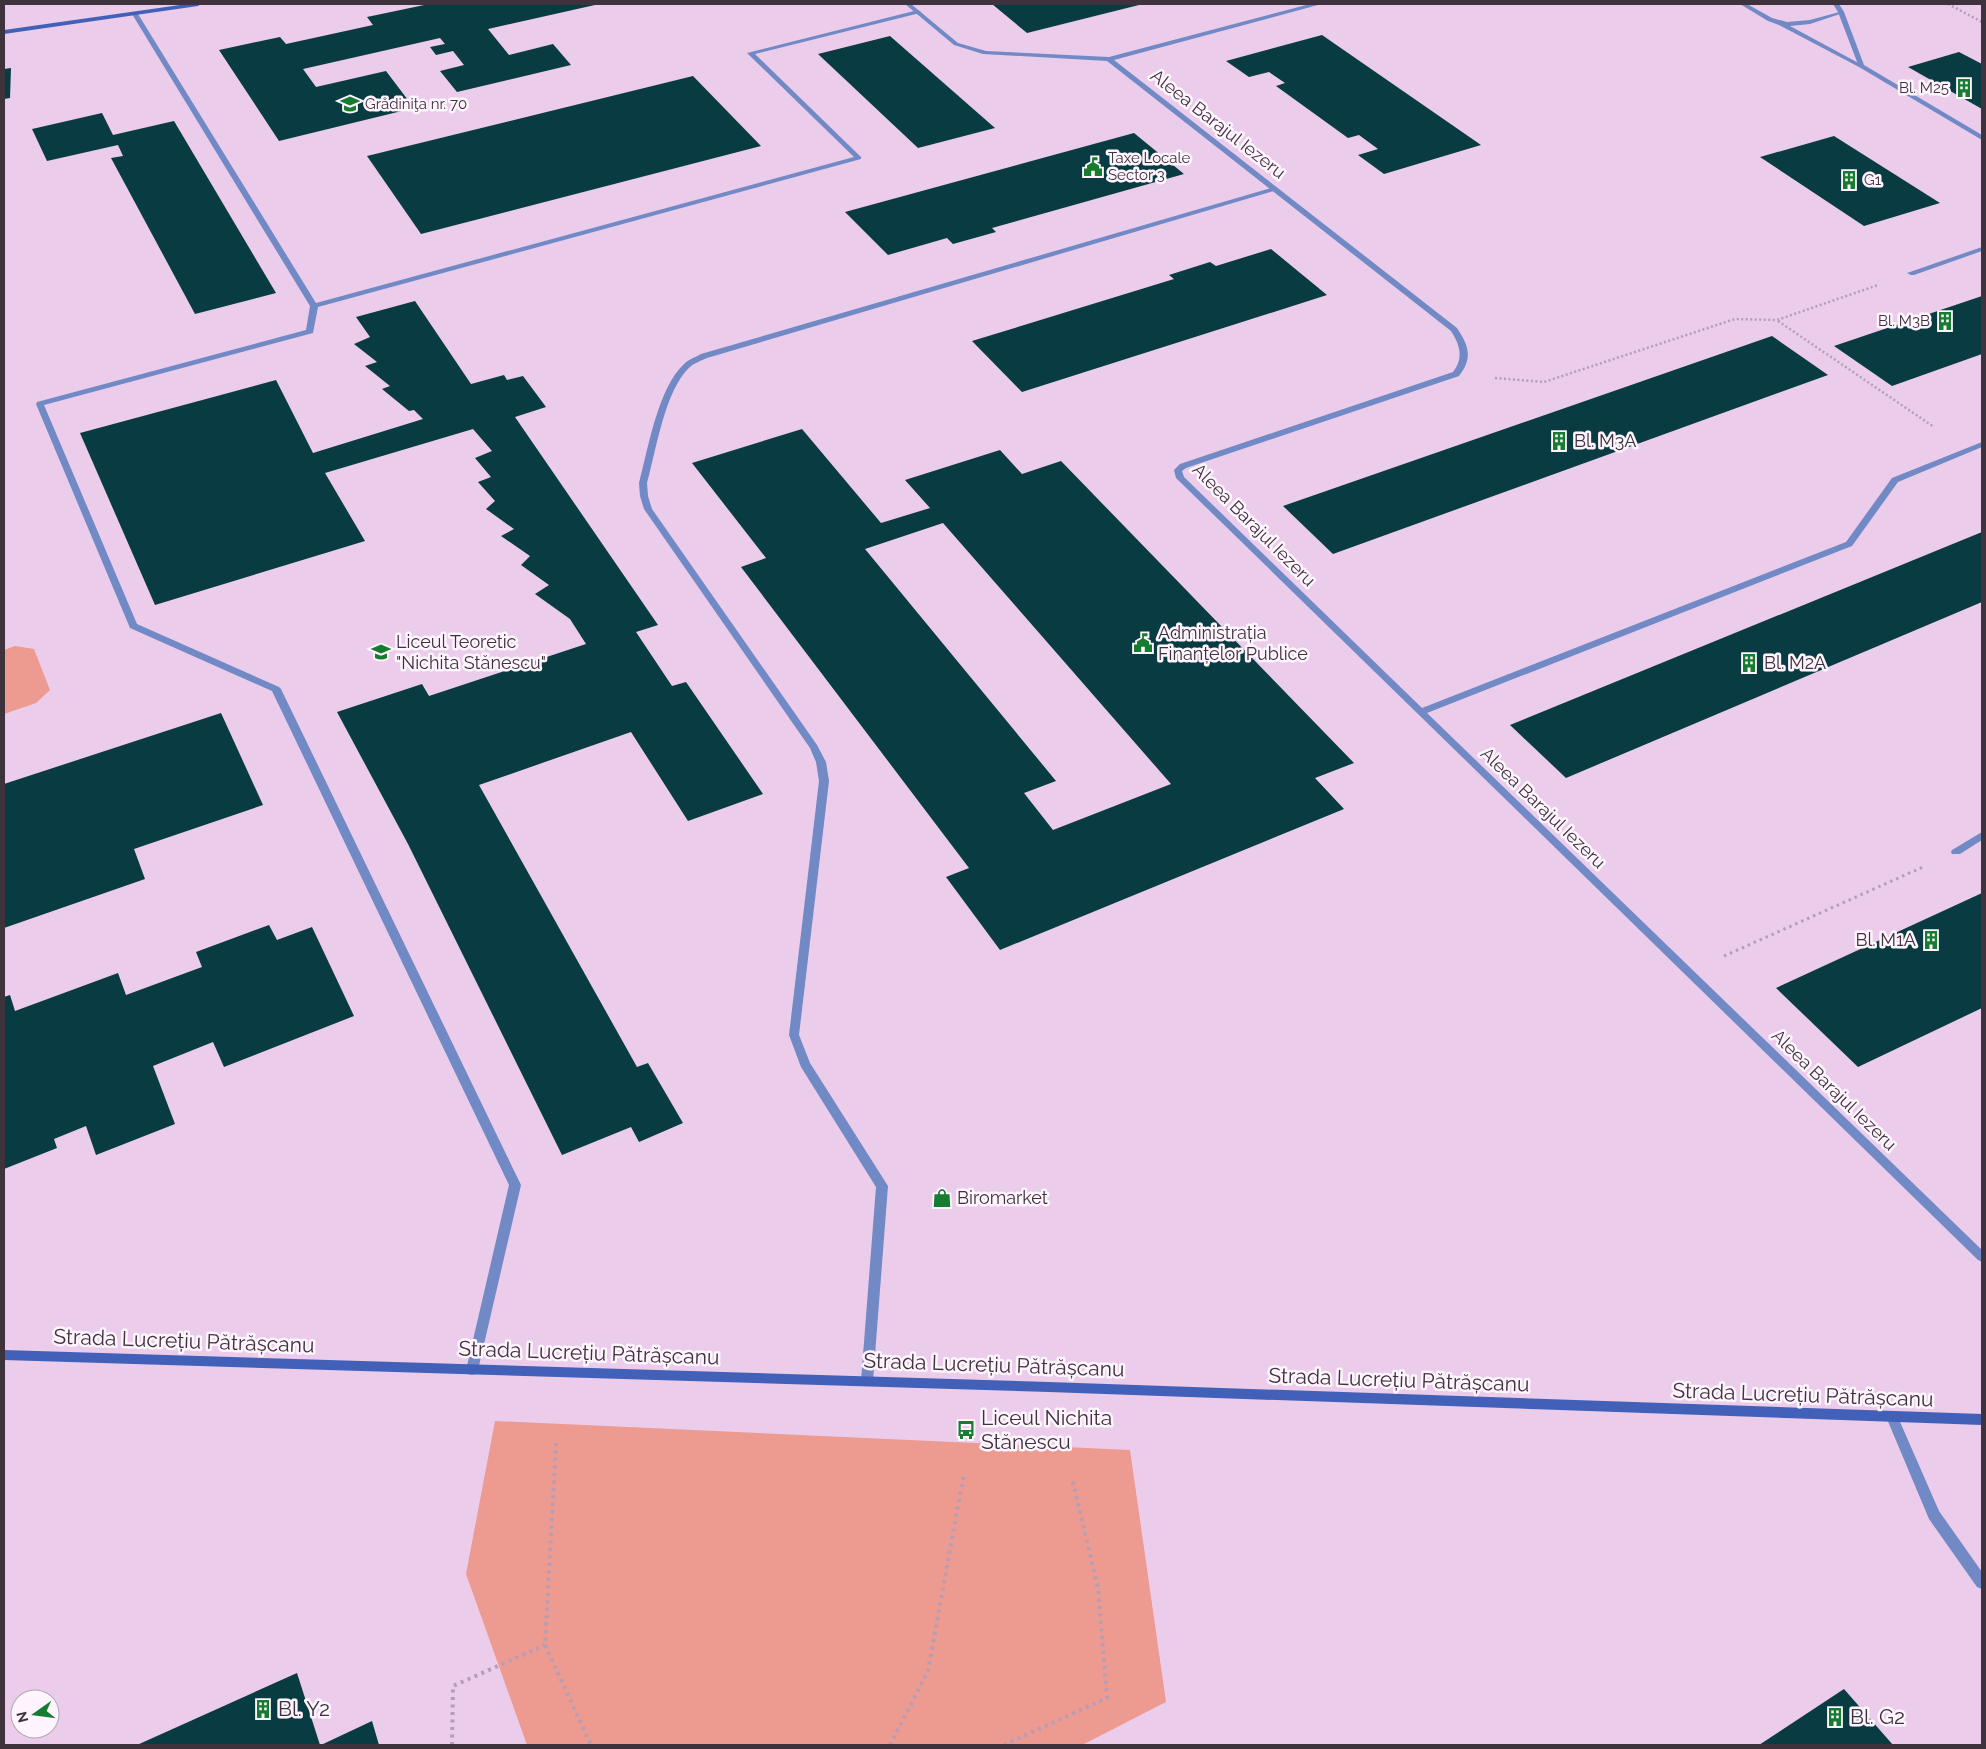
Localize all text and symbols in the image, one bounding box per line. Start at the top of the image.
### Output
street label: Aleea Barajul Iezeru [1147,64,1290,183]
building icon: Bl. M25 [1953,77,1975,99]
place label: Bl. M25 [1899,79,1949,97]
school or university icon: Grădiniţa nr. 70 [339,93,361,115]
place label: Grădiniţa nr. 70 [365,95,467,113]
place label: Taxe Locale Sector 3 [1108,149,1191,184]
public building icon: Taxe Locale Sector 3 [1082,156,1104,178]
building icon: G1 [1838,169,1860,191]
place label: G1 [1864,171,1882,189]
building icon: Bl. M3B [1934,310,1956,332]
place label: Bl. M3B [1878,312,1930,330]
building icon: Bl. M3A [1548,430,1570,452]
place label: Bl. M3A [1574,430,1636,451]
street label: Aleea Barajul Iezeru [1189,459,1320,590]
place label: Administrația Finanțelor Publice [1158,622,1308,664]
place label: Liceul Teoretic "Nichita Stănescu" [396,631,546,673]
public building icon: Administrația Finanțelor Publice [1132,632,1154,654]
school or university icon: Liceul Teoretic "Nichita Stănescu" [370,641,392,663]
building icon: Bl. M2A [1738,652,1760,674]
place label: Bl. M2A [1764,652,1826,673]
street label: Aleea Barajul Iezeru [1477,743,1610,873]
place label: Bl. M1A [1855,929,1916,950]
building icon: Bl. M1A [1920,929,1942,951]
street label: Aleea Barajul Iezeru [1768,1025,1901,1155]
shop icon: Biromarket [931,1187,953,1209]
place label: Biromarket [957,1187,1048,1208]
street label: Strada Lucrețiu Pătrășcanu [53,1323,315,1358]
street label: Strada Lucrețiu Pătrășcanu [458,1335,720,1370]
street label: Strada Lucrețiu Pătrășcanu [863,1347,1125,1382]
street label: Strada Lucrețiu Pătrășcanu [1268,1362,1530,1397]
street label: Strada Lucrețiu Pătrășcanu [1672,1377,1934,1412]
place label: Liceul Nichita Stănescu [981,1405,1112,1454]
bus stop icon: Liceul Nichita Stănescu [955,1419,977,1441]
north arrow [10,1689,60,1739]
place label: Bl. Y2 [278,1696,330,1721]
building icon: Bl. Y2 [252,1698,274,1720]
place label: Bl. G2 [1850,1704,1905,1729]
building icon: Bl. G2 [1824,1706,1846,1728]
text: N [13,1710,31,1724]

